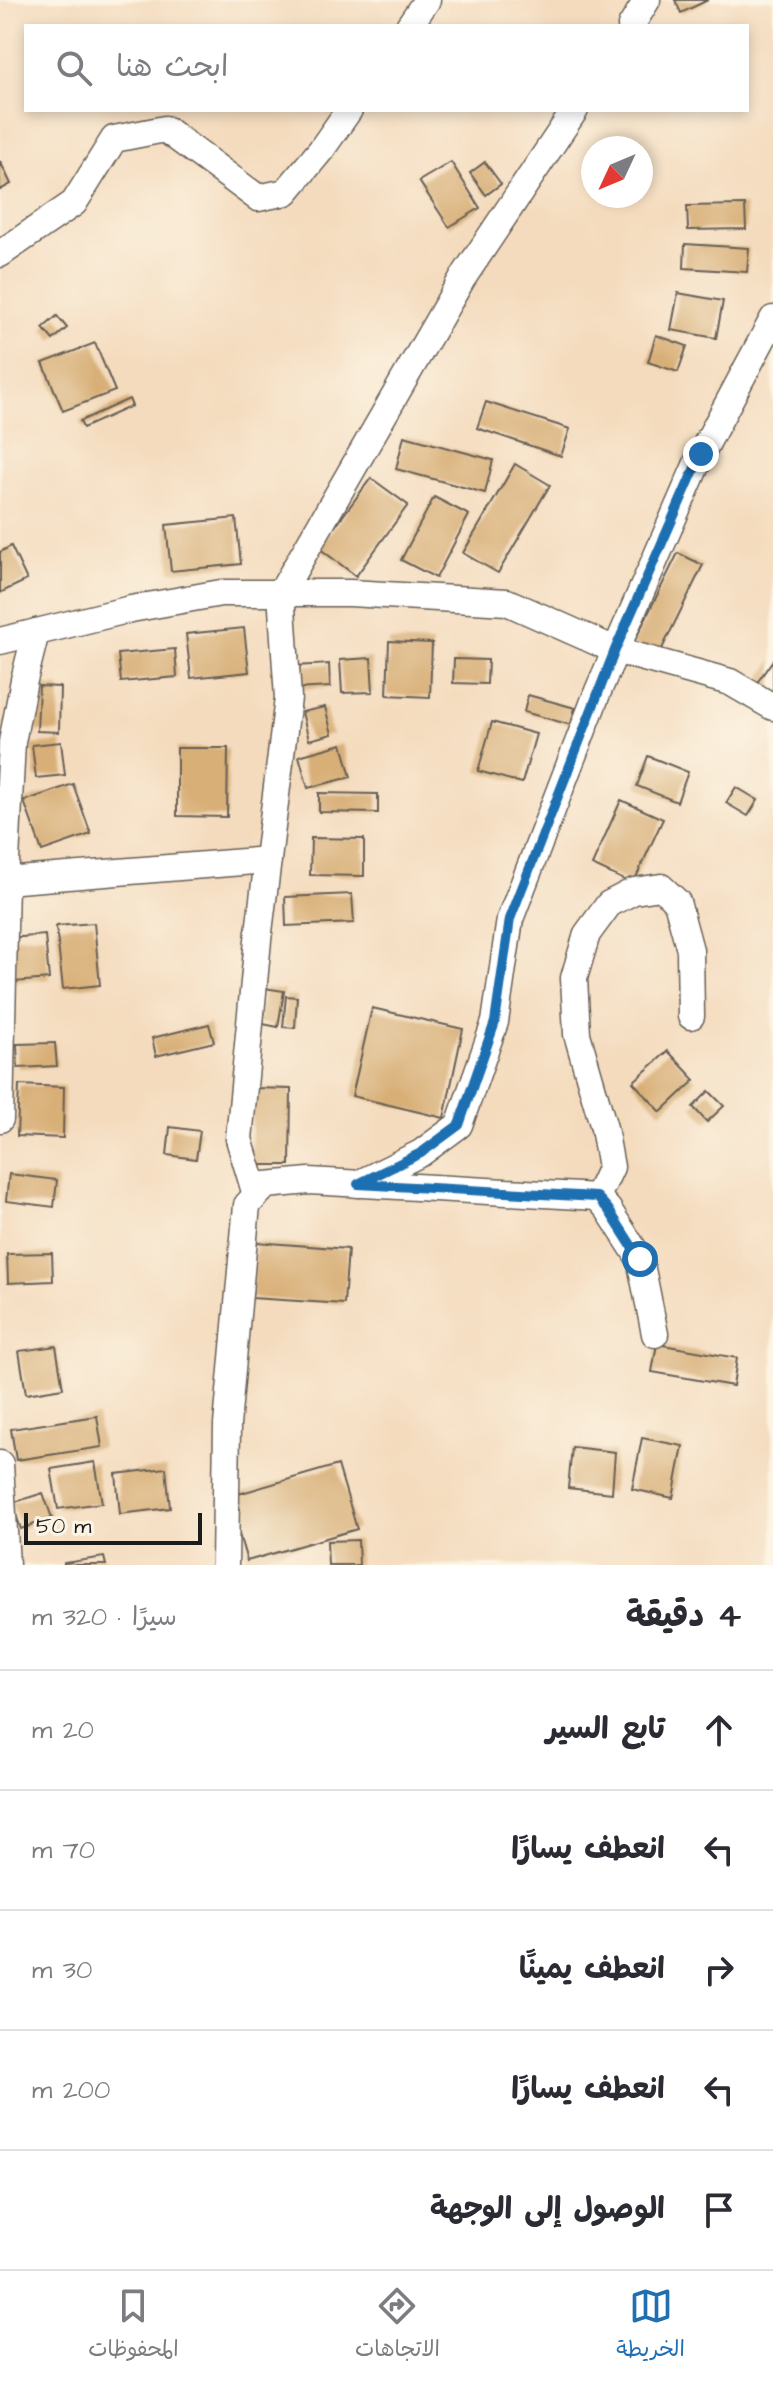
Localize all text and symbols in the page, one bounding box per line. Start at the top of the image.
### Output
search box [24,24,749,112]
icon: search [52,46,96,90]
text: ابحث هنا [116,46,228,88]
north arrow [581,136,653,208]
route end [683,436,719,472]
route start [622,1241,658,1277]
scale bar [24,1509,202,1545]
text: 50 m [36,1511,91,1542]
text: 4 دقيقة [626,1592,741,1640]
text: سيرًا · 320 m [32,1599,177,1635]
text: تابع السير [546,1708,665,1750]
icon: ahead [697,1708,741,1752]
text: 20 m [32,1712,94,1748]
text: انعطف يسارًا [511,1828,665,1870]
icon: left [697,1828,741,1872]
text: 70 m [32,1832,95,1868]
text: انعطف يمينًا [519,1948,665,1990]
icon: right [697,1948,741,1992]
text: 30 m [32,1952,92,1988]
text: انعطف يسارًا [511,2068,665,2110]
icon: left [697,2068,741,2112]
text: 200 m [32,2072,110,2108]
text: الوصول إلى الوجهة [430,2188,665,2230]
icon: arrive [697,2188,741,2232]
tab: المحفوظات [88,2284,179,2368]
tab: الاتجاهات [355,2284,440,2368]
tab: الخريطة [616,2284,685,2368]

